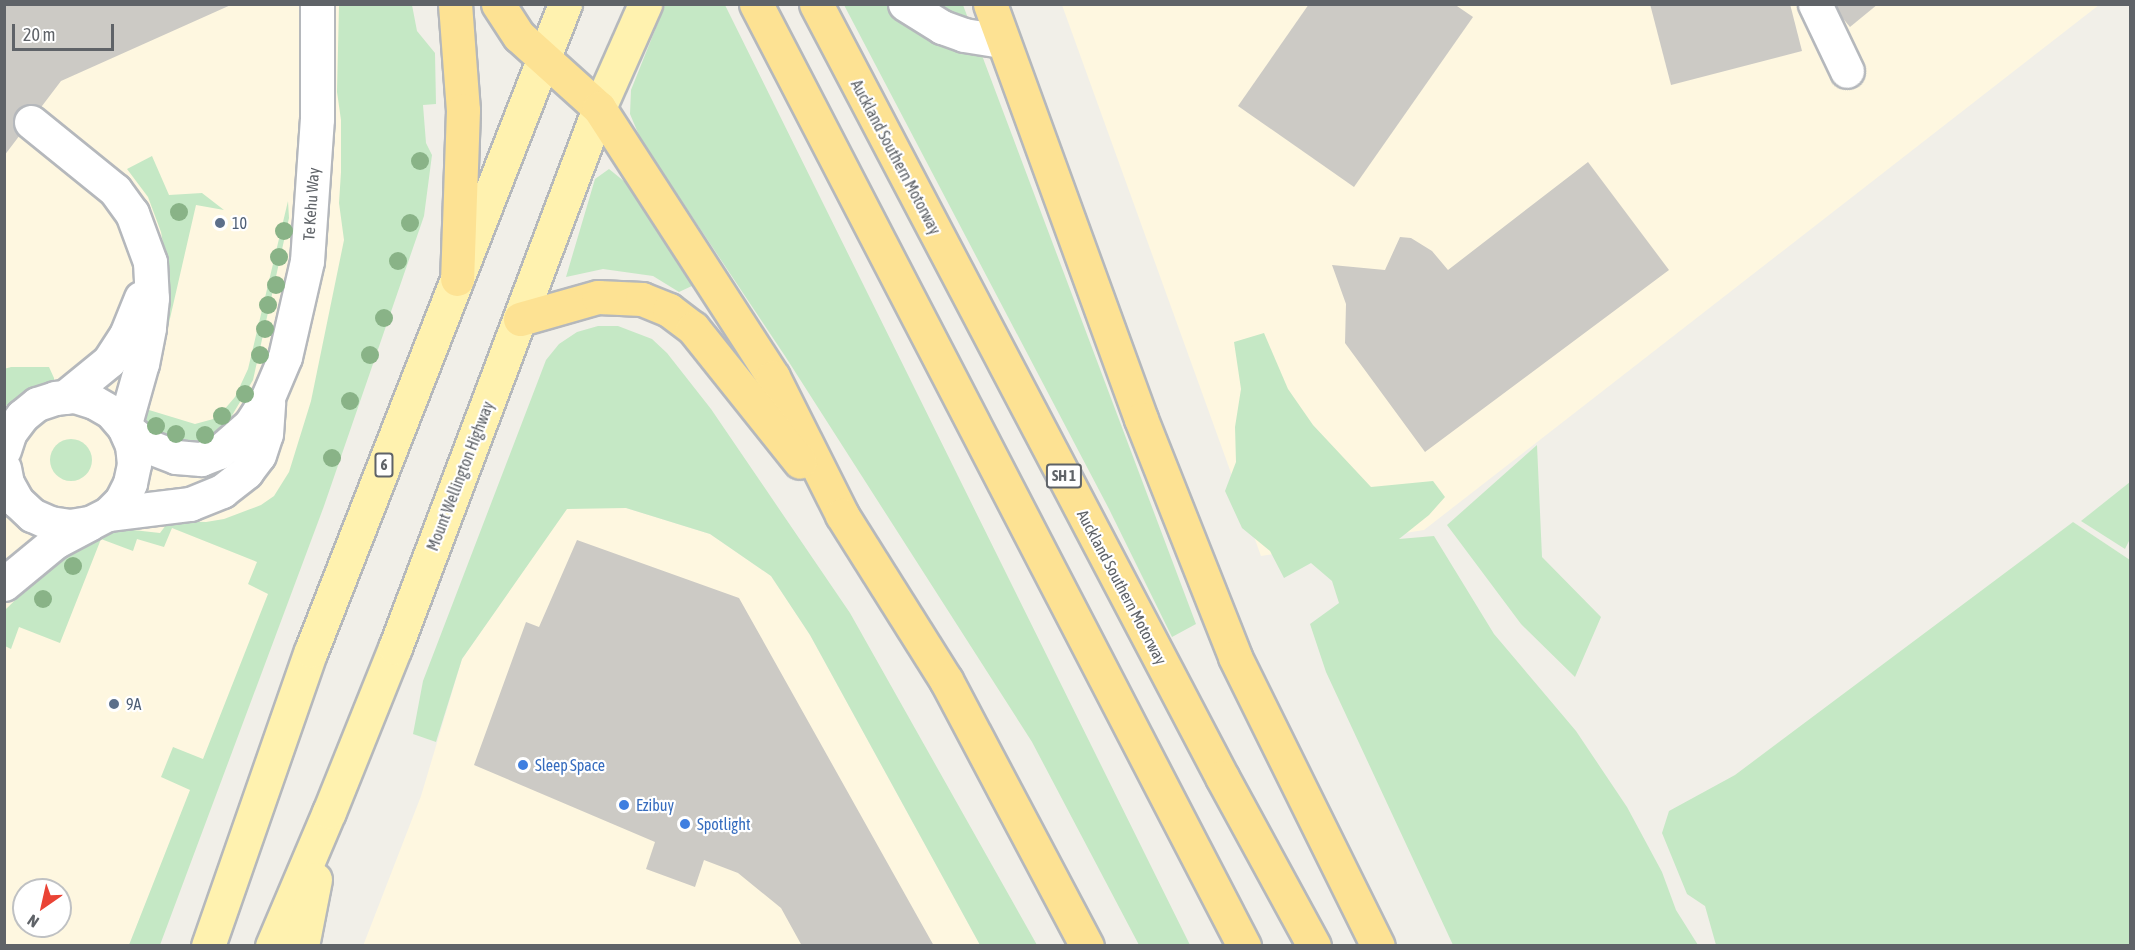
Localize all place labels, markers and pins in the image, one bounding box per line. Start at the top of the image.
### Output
place label: 10 [232,213,247,233]
marker: 10 [213,216,227,230]
place label: 9A [126,694,141,714]
marker: 9A [107,697,121,711]
place label: Sleep Space [535,755,605,775]
marker: Sleep Space [516,758,530,772]
place label: Ezibuy [636,795,674,815]
marker: Ezibuy [617,798,631,812]
place label: Spotlight [697,814,751,834]
marker: Spotlight [678,817,692,831]

